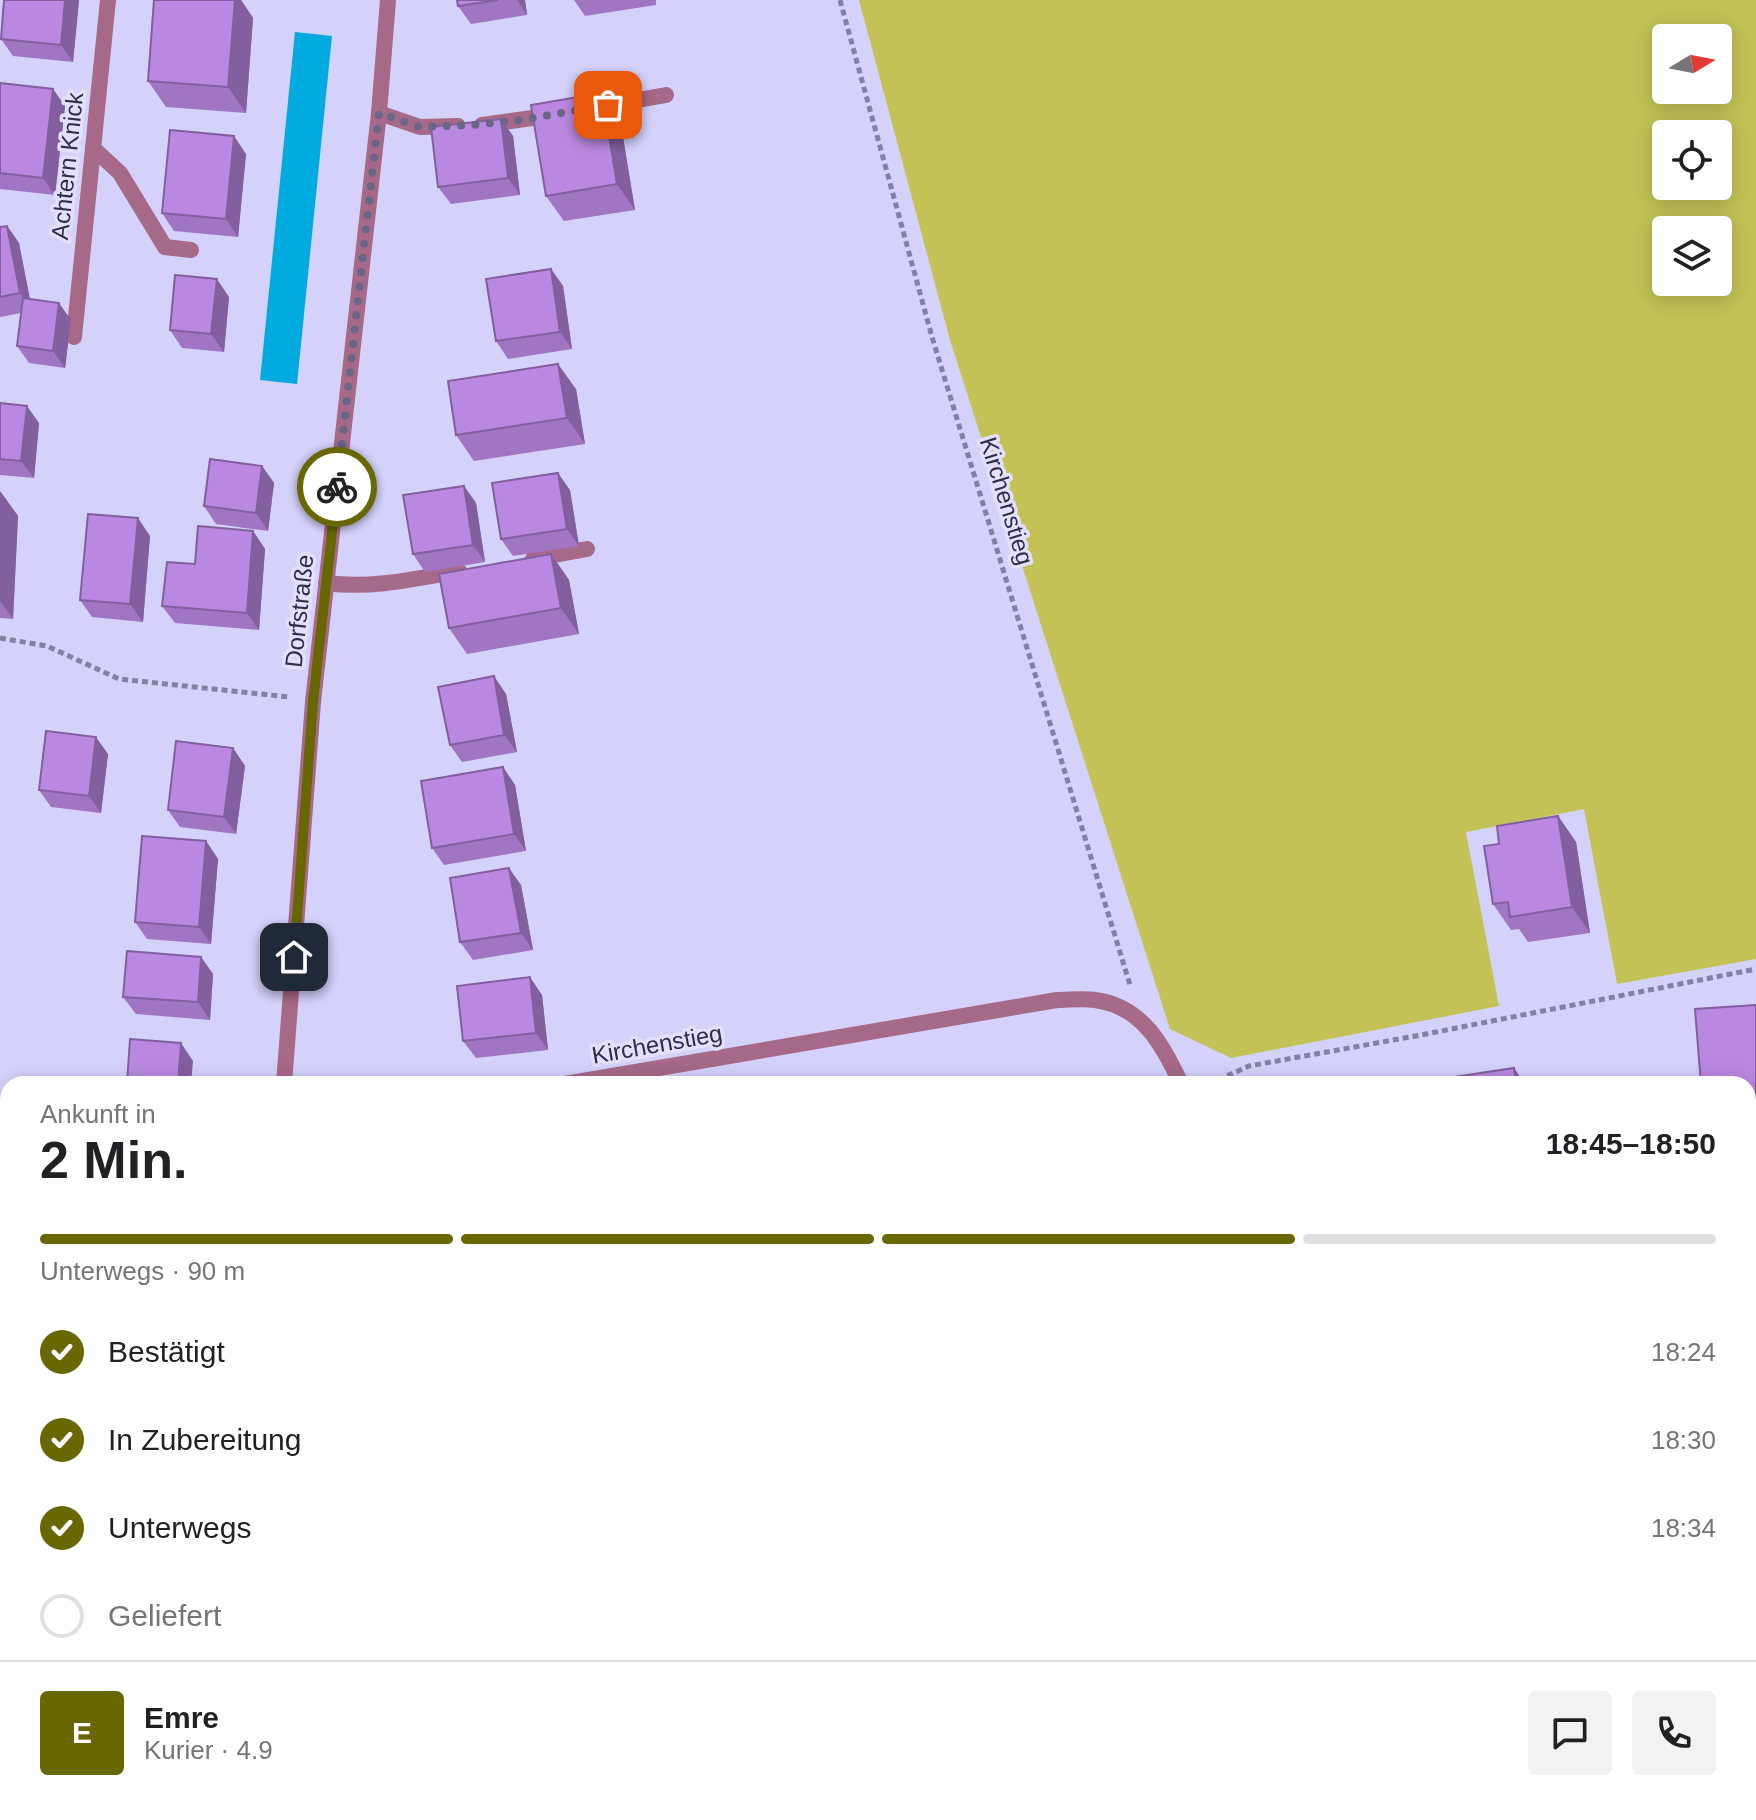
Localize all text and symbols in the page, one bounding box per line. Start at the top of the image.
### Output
north arrow [1652,24,1732,104]
map controls [1652,24,1732,296]
pin [574,71,642,139]
icon: bag [586,83,630,127]
street label: Achtern Knick [46,90,88,241]
button: locate [1652,120,1732,200]
button: layers [1652,216,1732,296]
street label: Kirchenstieg [975,434,1039,568]
courier [297,447,377,527]
icon: bike [315,465,359,509]
street label: Dorfstraße [280,553,318,669]
pin [260,923,328,991]
icon: home [272,935,316,979]
street label: Kirchenstieg [590,1019,724,1069]
text: Ankunft in [40,1099,156,1129]
text: 18:45–18:50 [1546,1127,1716,1160]
text: 2 Min. [40,1131,187,1189]
text: Unterwegs · 90 m [40,1256,245,1286]
icon: check [40,1330,84,1374]
text: Bestätigt [108,1335,225,1368]
text: 18:24 [1651,1337,1716,1367]
icon: check [40,1418,84,1462]
text: In Zubereitung [108,1423,301,1456]
text: 18:30 [1651,1425,1716,1455]
icon: check [40,1506,84,1550]
text: Unterwegs [108,1511,251,1544]
text: 18:34 [1651,1513,1716,1543]
text: Geliefert [108,1599,221,1632]
button: chat [1528,1691,1612,1775]
button: phone [1632,1691,1716,1775]
text: Emre [144,1701,219,1734]
text: E [72,1716,92,1749]
text: Kurier · 4.9 [144,1735,273,1765]

